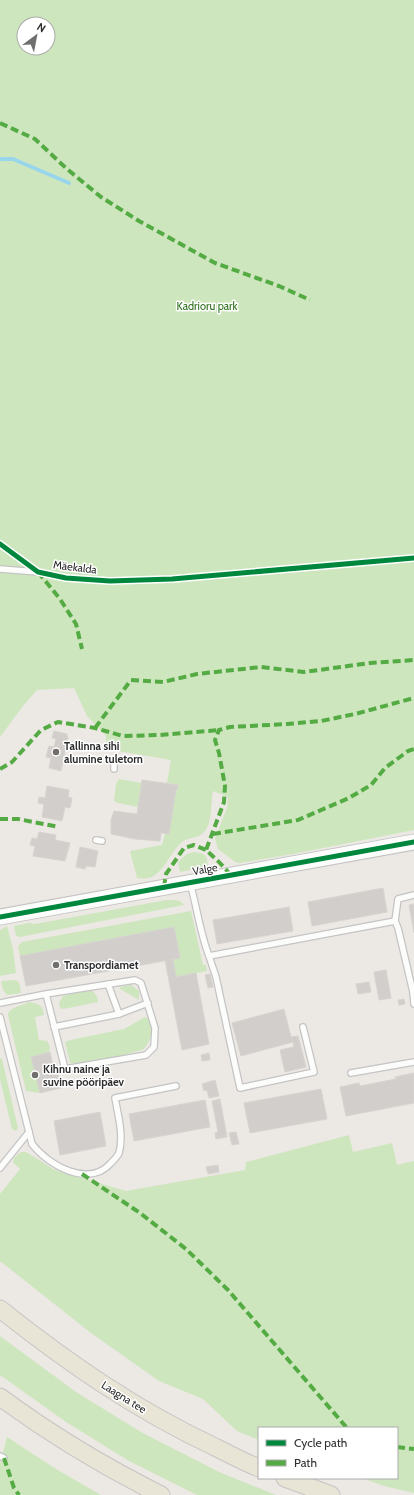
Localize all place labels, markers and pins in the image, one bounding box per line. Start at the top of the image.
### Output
place label: Tallinna sihi alumine tuletorn [64,739,143,766]
marker: Tallinna sihi alumine tuletorn [51,747,61,757]
place label: Transpordiamet [64,958,139,972]
marker: Transpordiamet [51,960,61,970]
place label: Kihnu naine ja suvine pööripäev [43,1062,125,1089]
marker: Kihnu naine ja suvine pööripäev [30,1070,40,1080]

